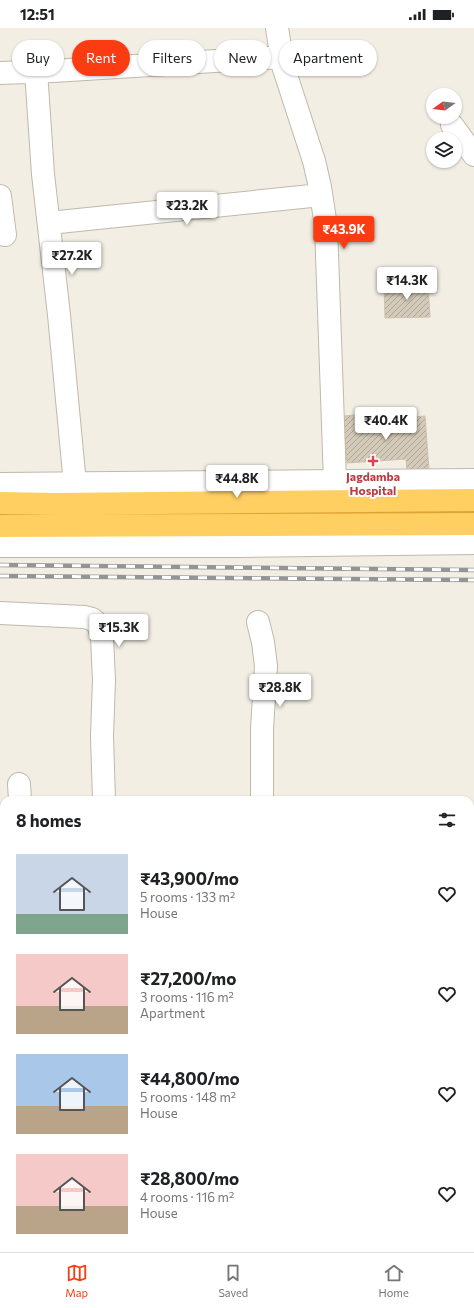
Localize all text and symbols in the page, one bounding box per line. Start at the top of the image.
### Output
text: 12:51 [20,5,55,23]
chip: Buy [12,40,64,76]
chip: Rent [72,40,130,76]
chip: Filters [138,40,206,76]
chip: New [214,40,271,76]
chip: Apartment [279,40,377,76]
north arrow [426,88,462,124]
map controls [426,88,462,168]
button: layers [426,132,462,168]
pin: ₹23.2K [154,192,220,226]
text: ₹23.2K [166,197,208,213]
pin: ₹43.9K [311,216,377,250]
text: ₹43.9K [322,221,366,237]
pin: ₹27.2K [39,242,105,276]
text: ₹27.2K [51,247,93,263]
pin: ₹14.3K [374,267,440,301]
text: ₹14.3K [386,272,428,288]
pin: ₹40.4K [353,407,419,441]
text: ₹40.4K [364,412,408,428]
marker: Jagdamba Hospital [367,455,379,467]
pin: ₹44.8K [204,465,270,499]
place label: Jagdamba Hospital [346,469,400,497]
text: ₹44.8K [215,470,259,486]
pin: ₹15.3K [86,614,152,648]
text: ₹15.3K [98,619,140,635]
pin: ₹28.8K [247,674,313,708]
text: ₹28.8K [258,679,302,695]
icon: filters [436,809,458,831]
text: 8 homes [16,810,81,831]
text: ₹43,900/mo [140,868,239,889]
icon: home [48,870,96,918]
icon: heart [436,883,458,905]
text: 5 rooms · 133 m² [140,889,235,905]
text: House [140,905,178,921]
text: ₹27,200/mo [140,968,236,989]
icon: home [48,970,96,1018]
icon: heart [436,983,458,1005]
text: 3 rooms · 116 m² [140,989,234,1005]
text: Apartment [140,1005,205,1021]
text: ₹44,800/mo [140,1068,240,1089]
icon: home [48,1070,96,1118]
icon: heart [436,1083,458,1105]
text: 5 rooms · 148 m² [140,1089,236,1105]
text: House [140,1105,178,1121]
text: ₹28,800/mo [140,1168,239,1189]
icon: home [48,1170,96,1218]
icon: heart [436,1183,458,1205]
text: 4 rooms · 116 m² [140,1189,234,1205]
text: House [140,1205,178,1221]
tab: Map [65,1262,88,1299]
tab: Saved [218,1262,248,1299]
tab: Home [379,1262,409,1299]

